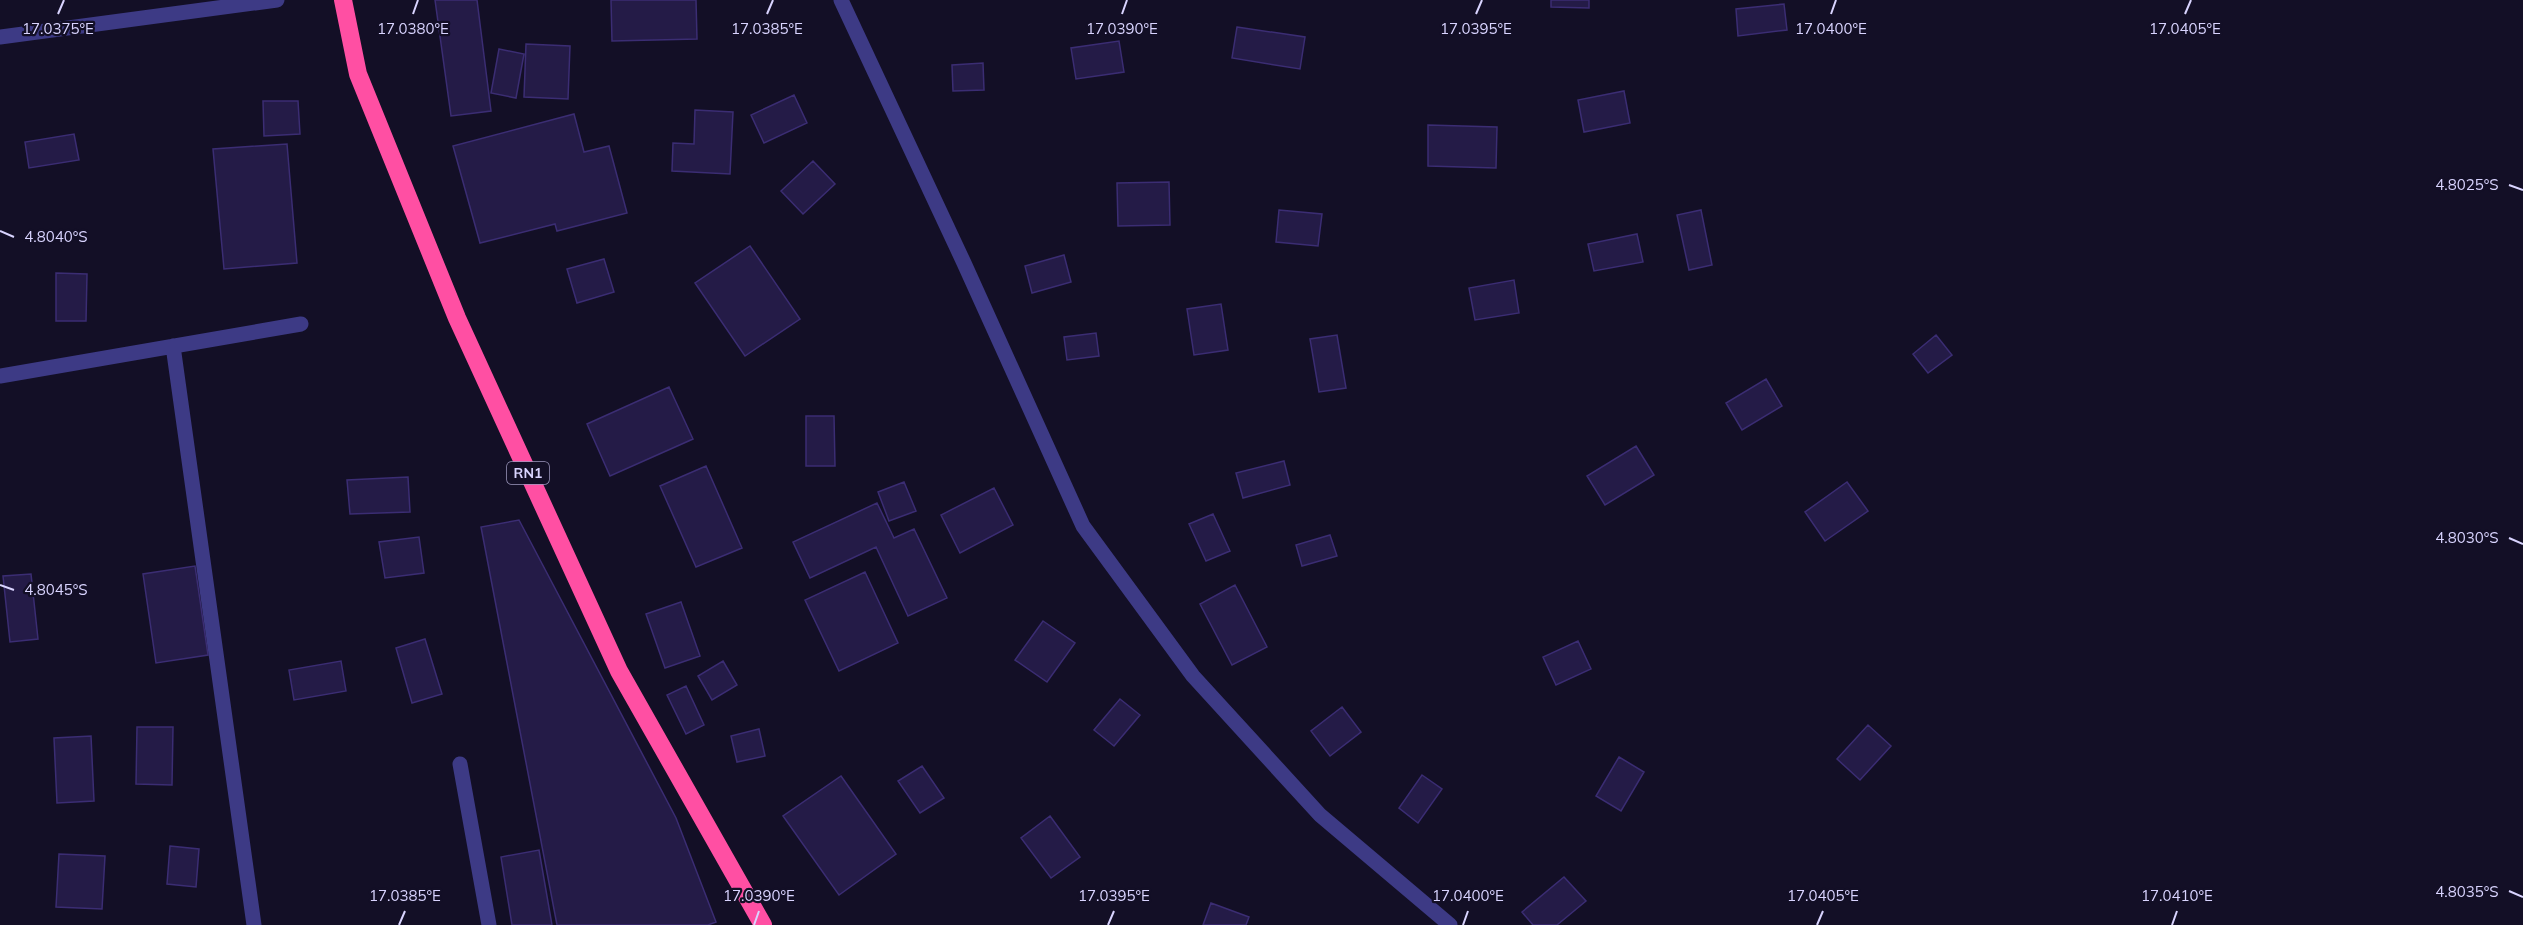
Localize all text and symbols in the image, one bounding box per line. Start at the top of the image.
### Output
text: 17.0375°E [22,19,94,38]
text: 17.0380°E [377,19,449,38]
text: 17.0385°E [731,19,803,38]
text: 17.0390°E [1086,19,1158,38]
text: 17.0395°E [1440,19,1512,38]
text: 17.0400°E [1795,19,1867,38]
text: 17.0405°E [2149,19,2221,38]
text: 4.8025°S [2435,175,2499,194]
text: 4.8040°S [24,227,88,246]
road number: RN1 [507,462,549,484]
text: 4.8030°S [2435,528,2499,547]
text: 4.8045°S [24,580,88,599]
text: 4.8035°S [2435,882,2499,901]
text: 17.0385°E [369,886,441,905]
text: 17.0390°E [723,886,795,905]
text: 17.0395°E [1078,886,1150,905]
text: 17.0400°E [1432,886,1504,905]
text: 17.0405°E [1787,886,1859,905]
text: 17.0410°E [2141,886,2213,905]

